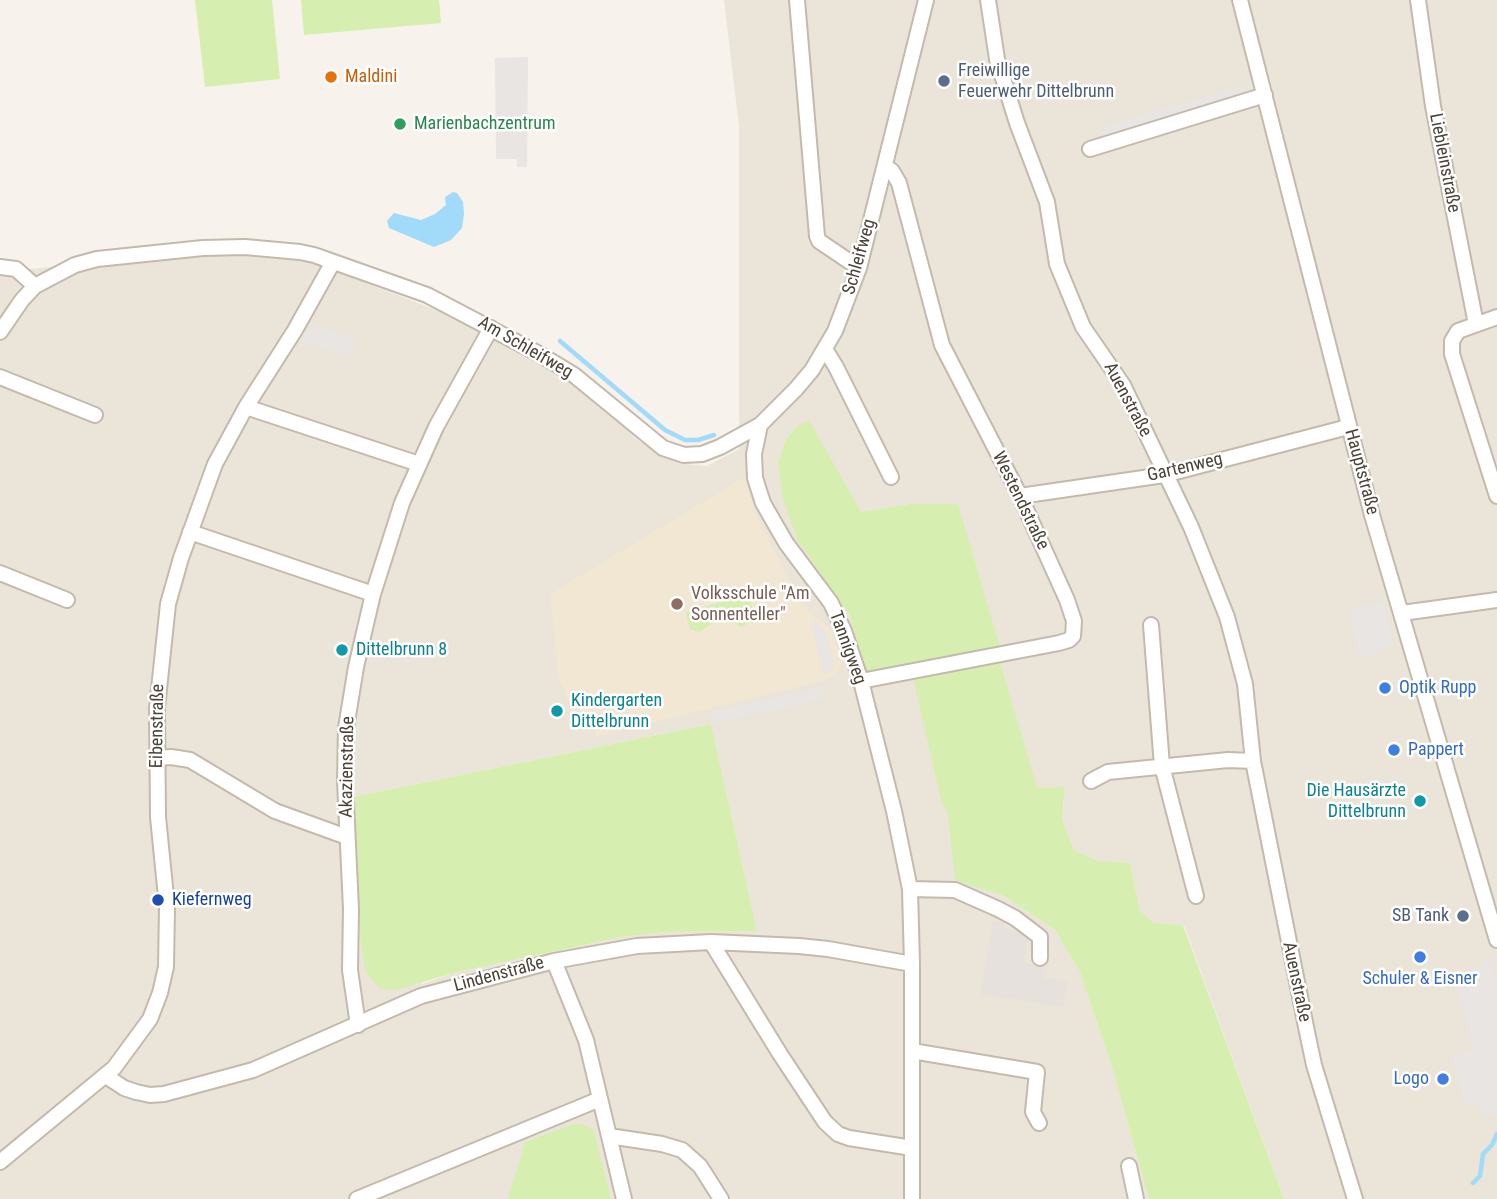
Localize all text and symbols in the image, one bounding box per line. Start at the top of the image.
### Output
place label: Freiwillige Feuerwehr Dittelbrunn [958,60,1114,102]
place label: Maldini [345,66,397,88]
marker: Maldini [323,69,339,85]
marker: Freiwillige Feuerwehr Dittelbrunn [936,73,952,89]
street label: Liebleinstraße [1424,112,1464,214]
place label: Marienbachzentrum [414,113,555,135]
marker: Marienbachzentrum [392,116,408,132]
street label: Schleifweg [839,217,881,297]
street label: Am Schleifweg [474,312,576,384]
street label: Auenstraße [1098,359,1156,441]
street label: Hauptstraße [1339,427,1383,517]
street label: Westendstraße [987,448,1053,554]
street label: Gartenweg [1145,449,1225,487]
place label: Volksschule "Am Sonnenteller" [691,583,809,626]
marker: Volksschule "Am Sonnenteller" [669,596,685,612]
street label: Tannigweg [824,608,870,688]
place label: Dittelbrunn 8 [356,639,447,661]
marker: Dittelbrunn 8 [334,642,350,658]
place label: Optik Rupp [1399,677,1476,699]
marker: Optik Rupp [1377,680,1393,696]
street label: Eibenstraße [146,684,170,768]
place label: Kindergarten Dittelbrunn [571,690,662,732]
marker: Kindergarten Dittelbrunn [549,703,565,719]
street label: Akazienstraße [336,716,360,818]
place label: Pappert [1408,739,1464,761]
marker: Pappert [1386,742,1402,758]
place label: Die Hausärzte Dittelbrunn [1307,780,1406,822]
marker: Die Hausärzte Dittelbrunn [1412,793,1428,809]
place label: Kiefernweg [172,889,252,911]
marker: Kiefernweg [150,892,166,908]
place label: SB Tank [1392,905,1449,927]
marker: SB Tank [1455,908,1471,924]
street label: Auenstraße [1277,940,1315,1024]
marker: Schuler & Eisner [1412,949,1428,965]
street label: Lindenstraße [451,953,547,997]
place label: Schuler & Eisner [1362,968,1478,990]
place label: Logo [1393,1068,1429,1090]
marker: Logo [1435,1071,1451,1087]

